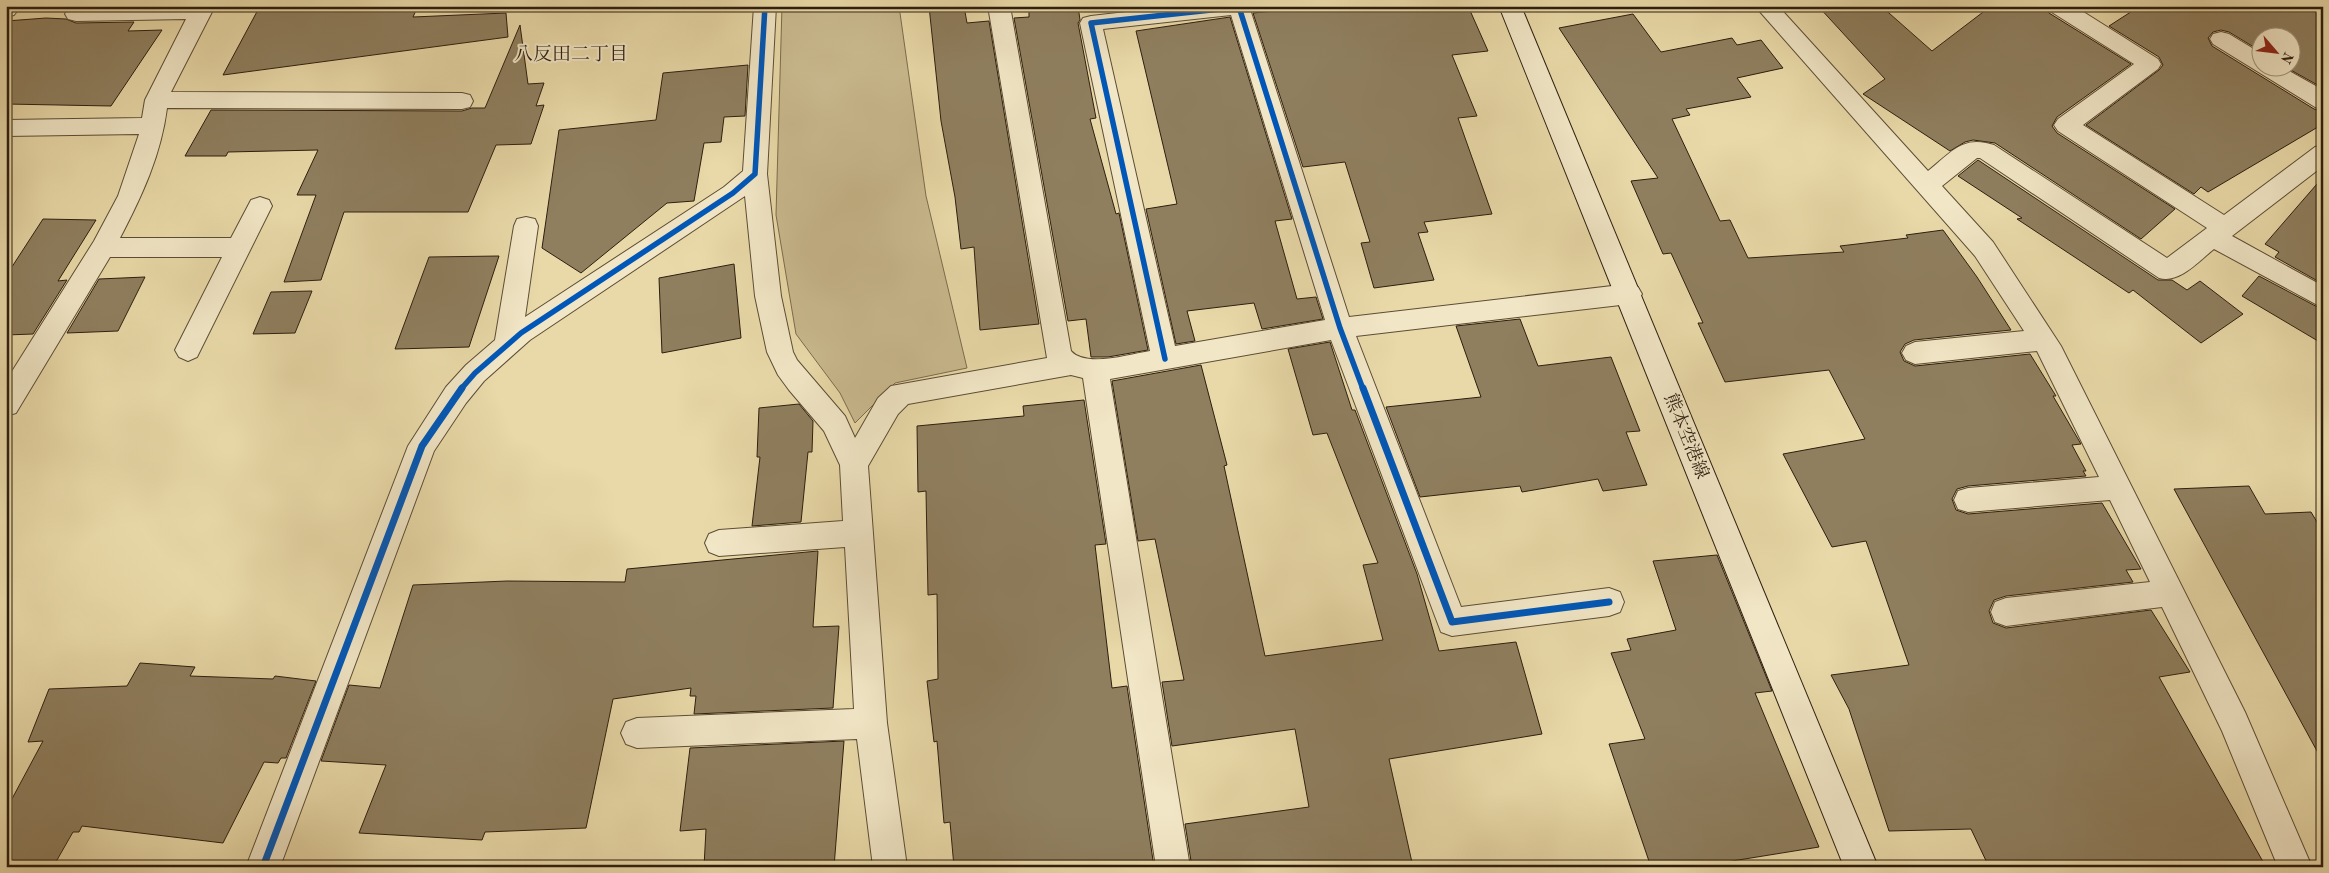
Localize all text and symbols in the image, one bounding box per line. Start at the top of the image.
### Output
north arrow [2252,28,2302,78]
district label: 八反田二丁目 [514,44,628,65]
text: N [2278,50,2295,66]
street label: 熊本空港線 [1661,391,1713,481]

